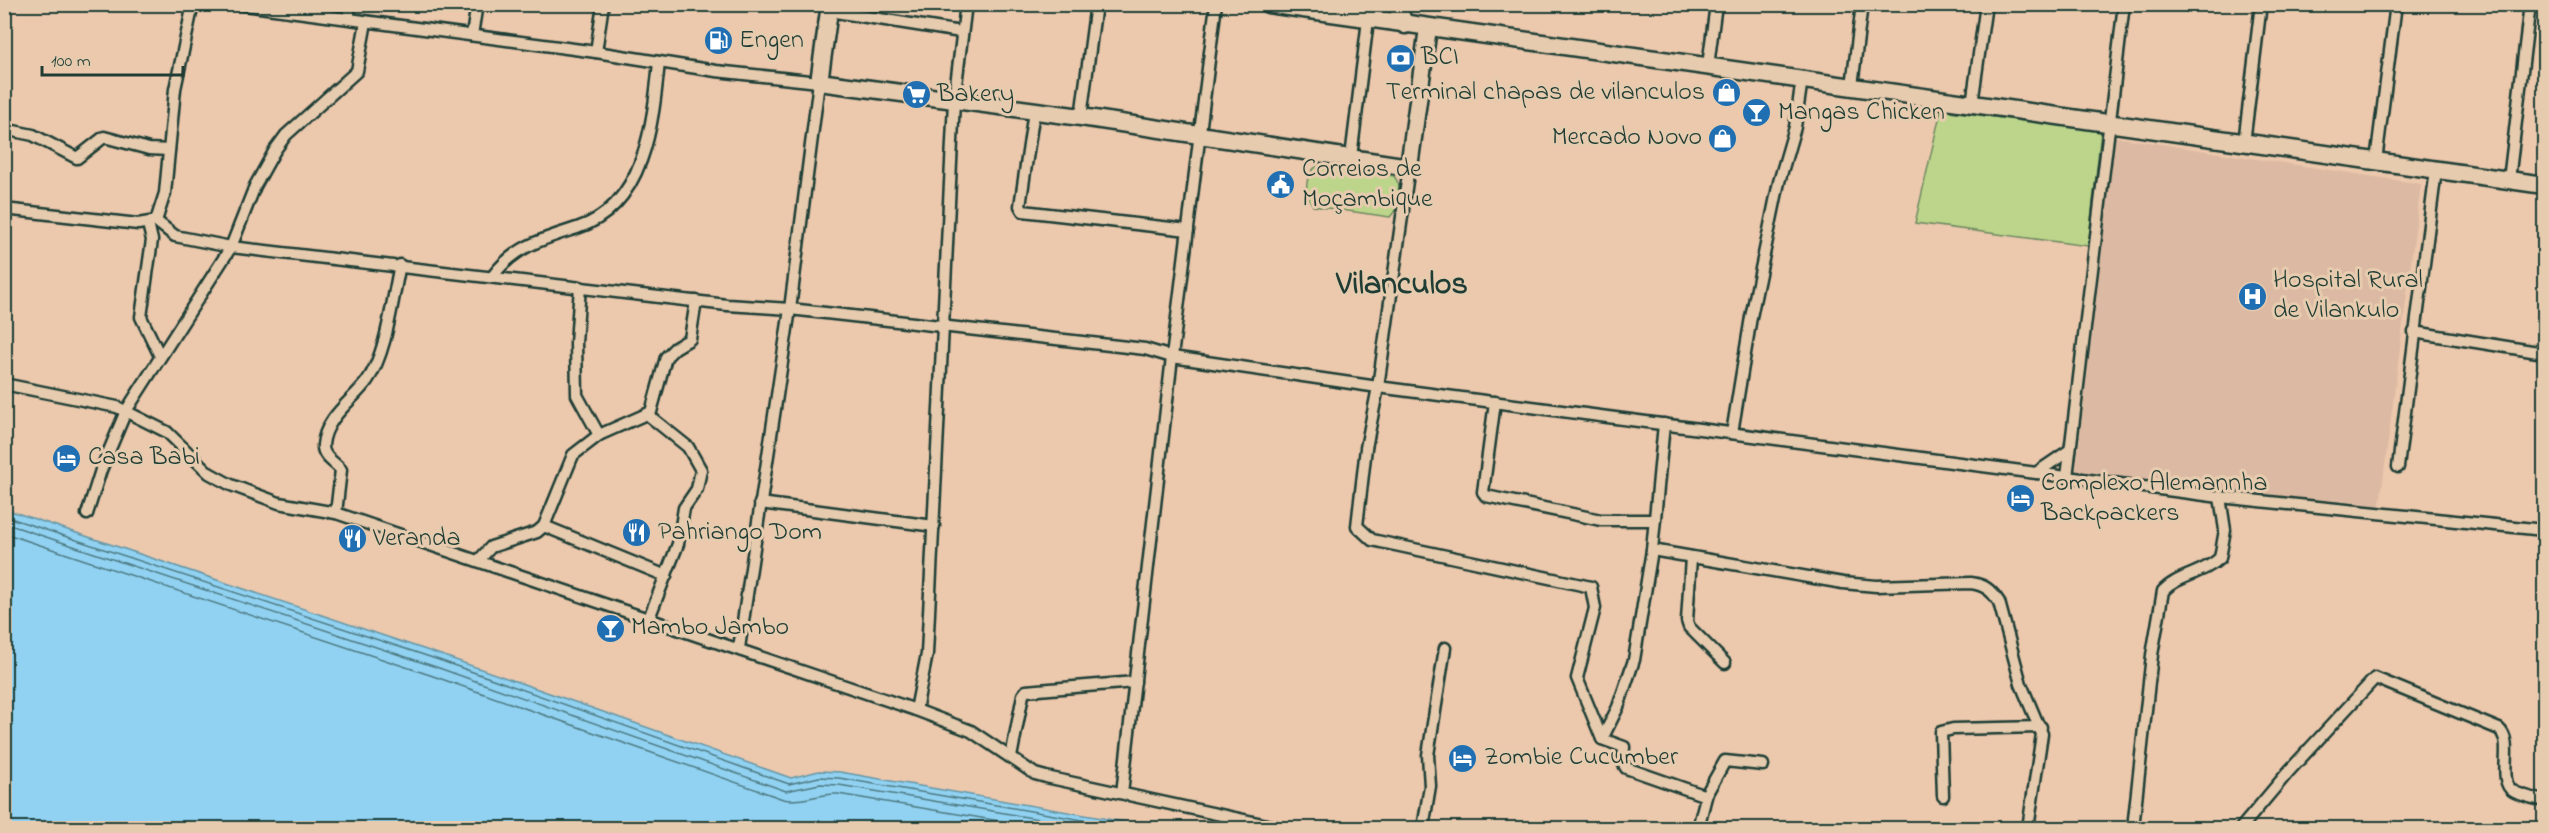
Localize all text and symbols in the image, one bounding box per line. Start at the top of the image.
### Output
place label: Engen [739,22,804,60]
fuel station icon: Engen [702,25,734,57]
scale bar [42,39,183,77]
place label: BCI [1420,39,1459,77]
bank icon: BCI [1384,42,1416,74]
text: 100 m [51,49,91,75]
place label: Terminal chapas de vilanculos [1386,74,1705,112]
place label: Bakery [936,76,1014,114]
shop icon: Terminal chapas de vilanculos [1710,77,1742,109]
supermarket icon: Bakery [900,79,932,111]
place label: Mangas Chicken [1778,94,1945,132]
bar icon: Mangas Chicken [1741,97,1773,129]
place label: Mercado Novo [1552,119,1702,157]
shop icon: Mercado Novo [1707,122,1739,154]
place label: Correios de Moçambique [1302,151,1433,219]
public building icon: Correios de Moçambique [1265,169,1297,201]
district label: Vilanculos [1335,262,1468,309]
place label: Hospital Rural de Vilankulo [2273,262,2423,330]
hospital icon: Hospital Rural de Vilankulo [2236,280,2268,312]
place label: Casa Babi [88,439,200,477]
hotel icon: Casa Babi [51,442,83,474]
place label: Complexo Alemannha Backpackers [2040,465,2268,533]
hotel icon: Complexo Alemannha Backpackers [2004,483,2036,515]
place label: Pahriango Dom [658,514,822,552]
restaurant icon: Pahriango Dom [621,517,653,549]
place label: Veranda [372,520,460,558]
restaurant icon: Veranda [336,523,368,555]
place label: Mambo Jambo [631,609,789,647]
bar icon: Mambo Jambo [594,612,626,644]
place label: Zombie Cucumber [1484,739,1679,777]
hotel icon: Zombie Cucumber [1447,742,1479,774]

